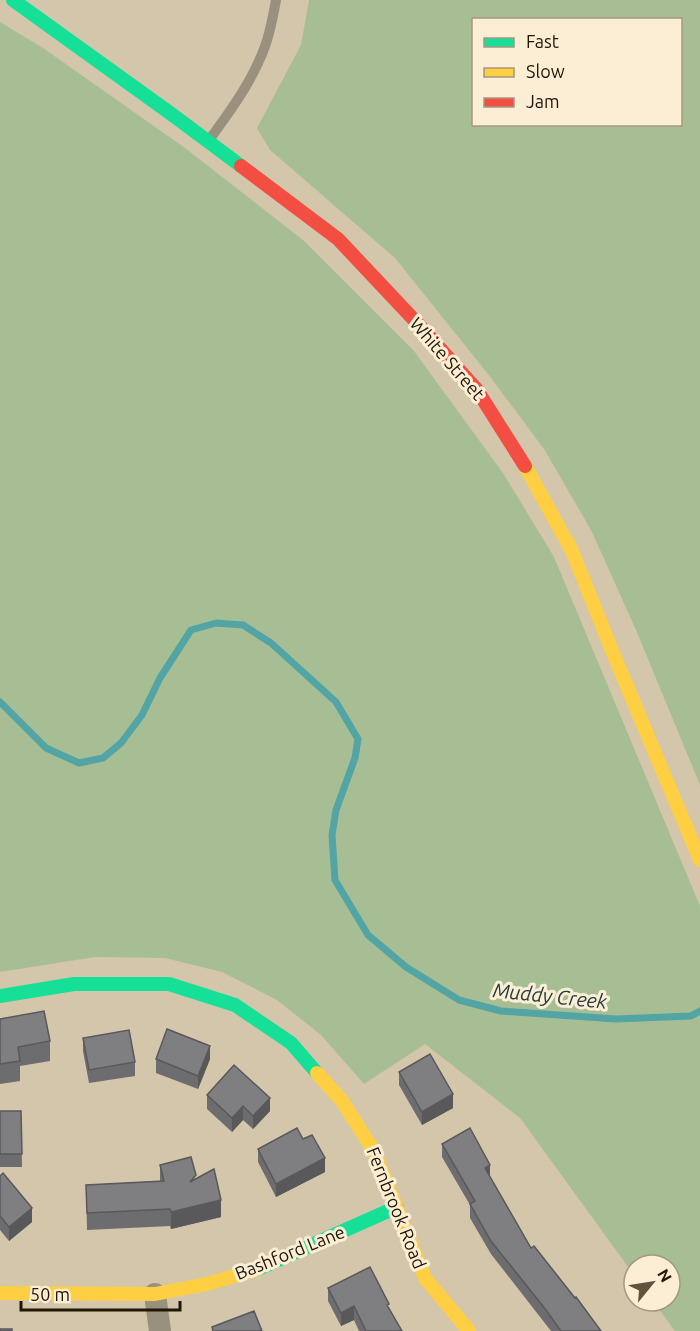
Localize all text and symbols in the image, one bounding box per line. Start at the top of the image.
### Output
legend [472,18,682,126]
text: Fast [526,31,559,51]
text: Slow [526,61,565,81]
text: Jam [526,91,560,111]
street label: White Street [407,313,489,404]
water label: Muddy Creek [492,978,609,1013]
street label: Fernbrook Road [363,1144,430,1271]
street label: Bashford Lane [232,1221,347,1283]
north arrow [622,1253,682,1313]
text: N [654,1266,676,1285]
scale bar [21,1274,180,1312]
text: 50 m [30,1284,70,1304]

